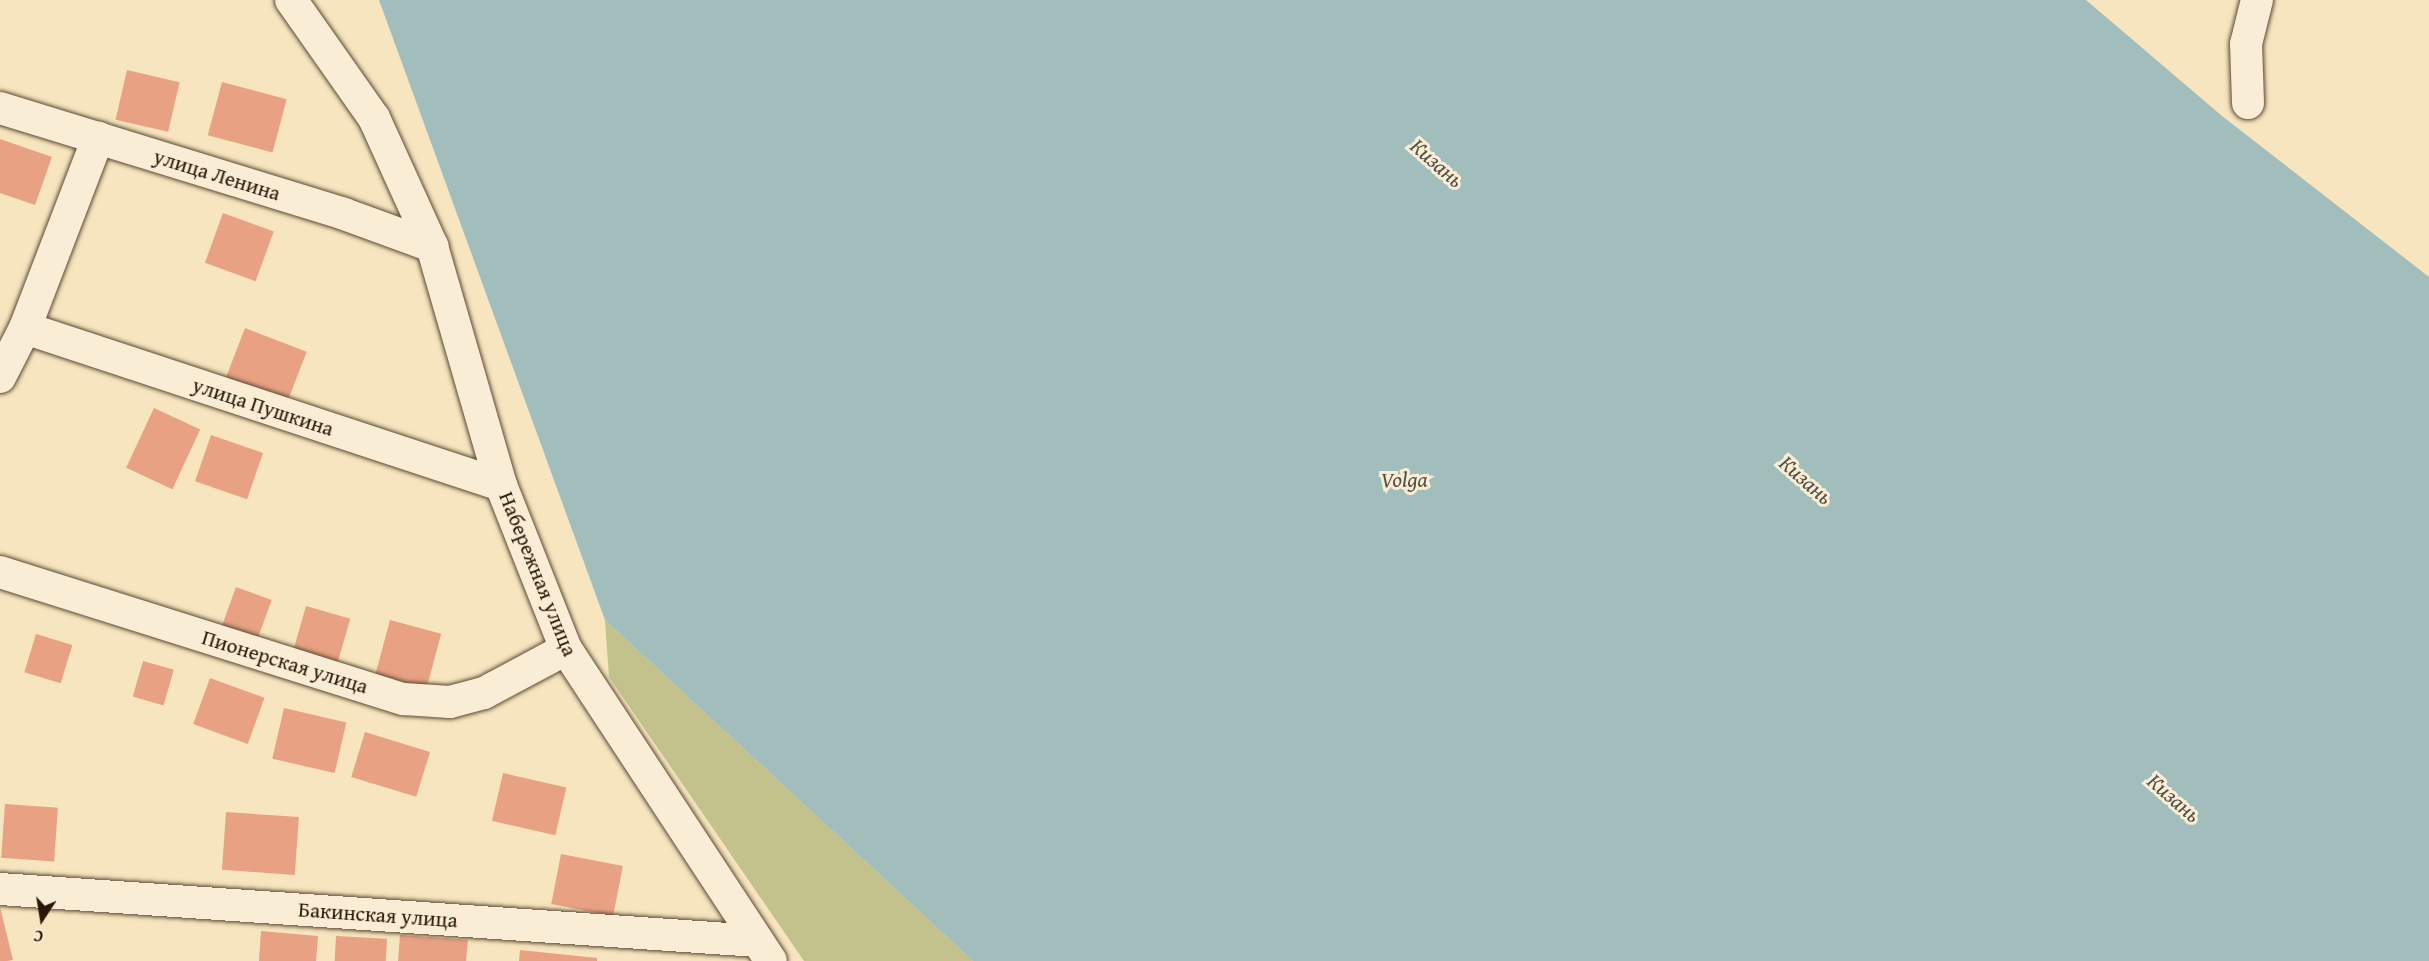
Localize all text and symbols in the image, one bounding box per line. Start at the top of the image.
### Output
water label: Кизань [1405,133,1469,193]
street label: улица Ленина [151,144,283,206]
street label: улица Пушкина [189,372,337,442]
water label: Кизань [1774,450,1838,510]
water label: Volga [1380,467,1428,493]
street label: Набережная улица [493,488,583,660]
street label: Пионерская улица [199,625,371,699]
water label: Кизань [2142,768,2206,828]
north arrow [12,889,72,949]
street label: Бакинская улица [297,897,459,933]
text: С [31,924,45,949]

